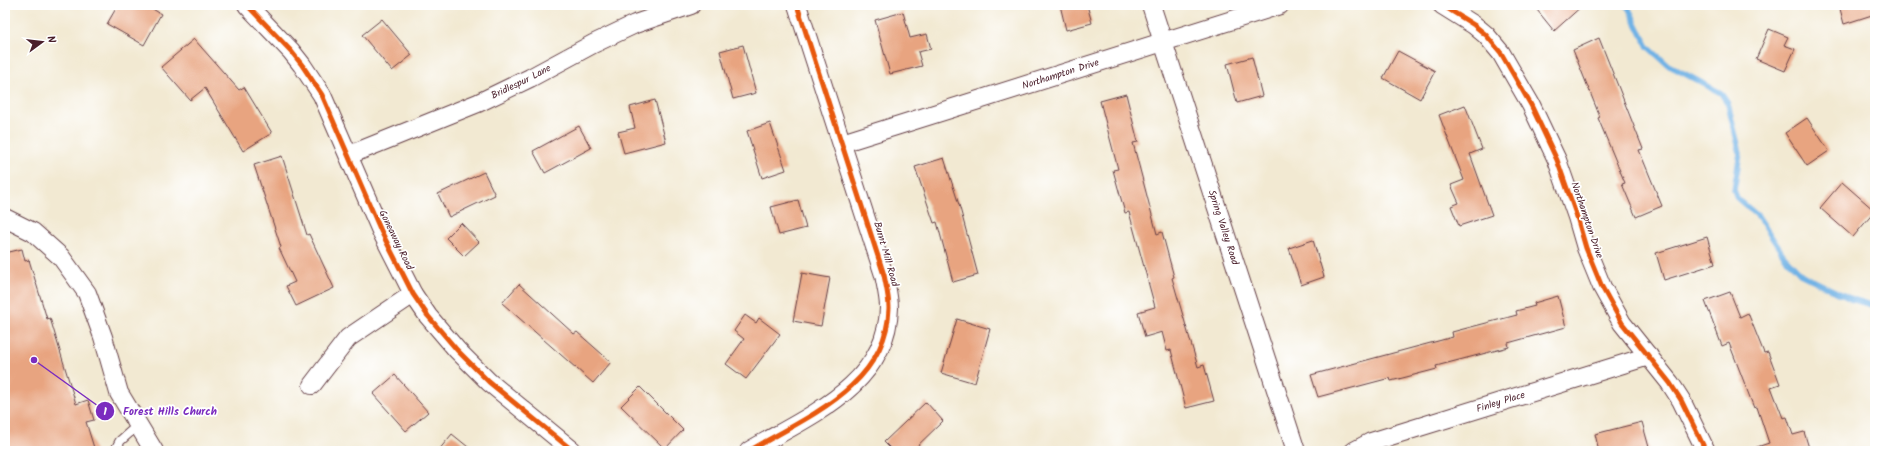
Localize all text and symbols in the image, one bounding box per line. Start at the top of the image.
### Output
north arrow [22,22,62,62]
text: N [41,34,60,45]
street label: Northampton Drive [1020,54,1101,94]
street label: Bridlespur Lane [488,60,554,104]
street label: Northampton Drive [1566,180,1608,261]
street label: Spring Valley Road [1204,188,1243,268]
street label: Goneaway Road [374,207,418,274]
street label: Burnt Mill Road [869,220,903,289]
street label: Finley Place [1474,387,1528,417]
callout: Forest Hills Church [95,399,225,422]
text: 1 [103,402,107,421]
text: Forest Hills Church [123,403,217,421]

